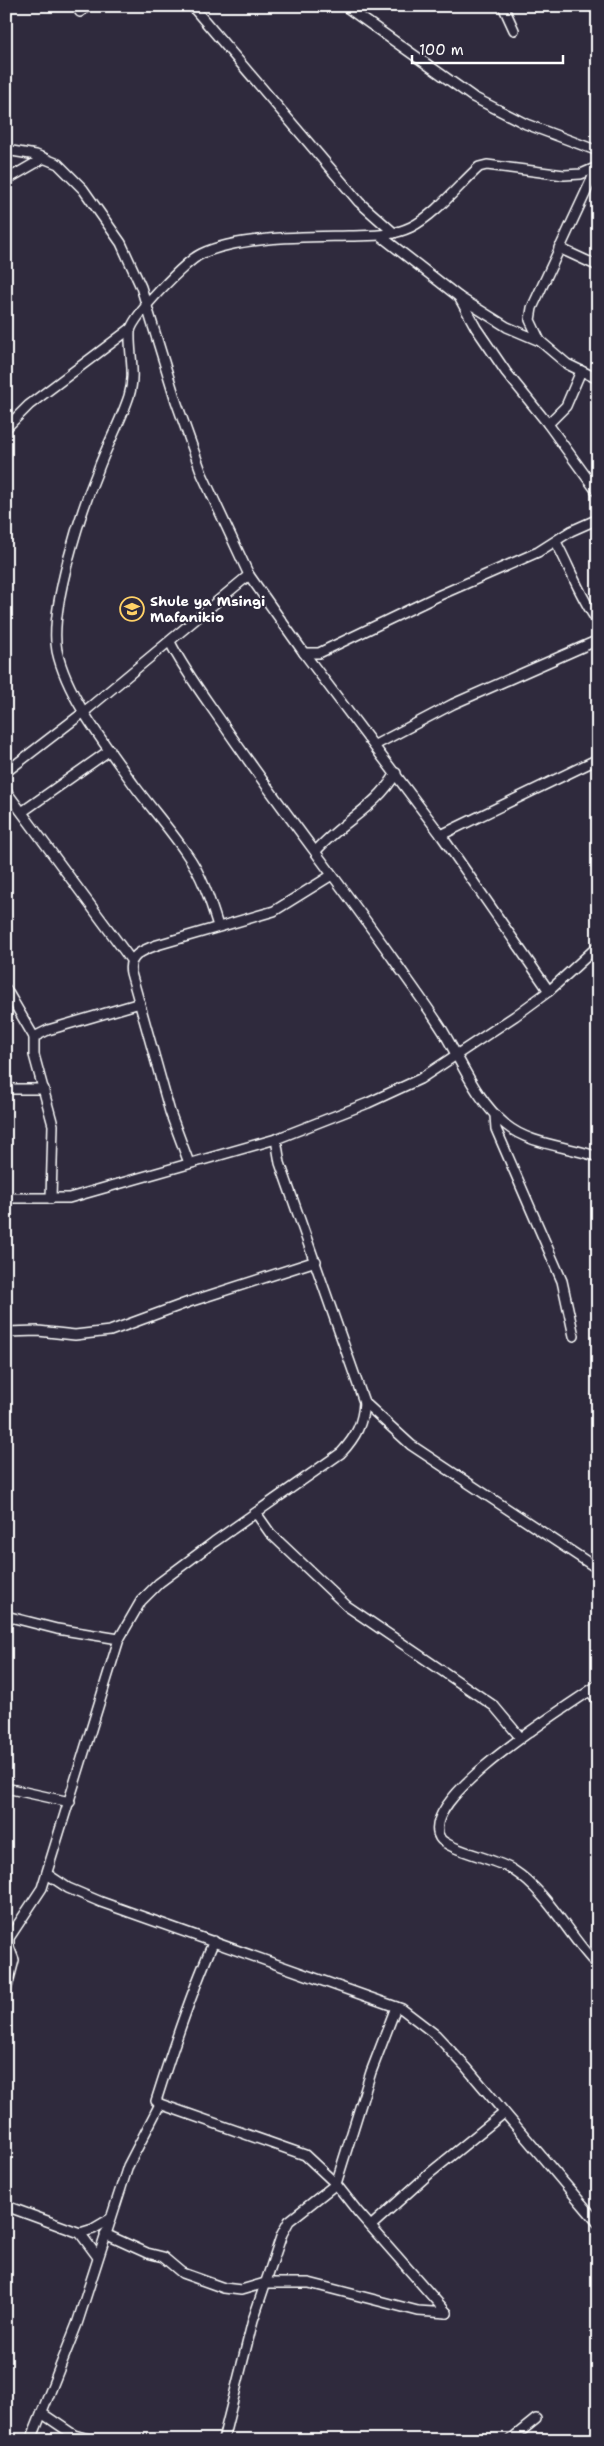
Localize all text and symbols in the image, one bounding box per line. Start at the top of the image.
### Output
scale bar [412,32,563,64]
text: 100 m [419,40,464,60]
place label: Shule ya Msingi Mafanikio [150,592,265,626]
school or university icon: Shule ya Msingi Mafanikio [119,596,145,622]

